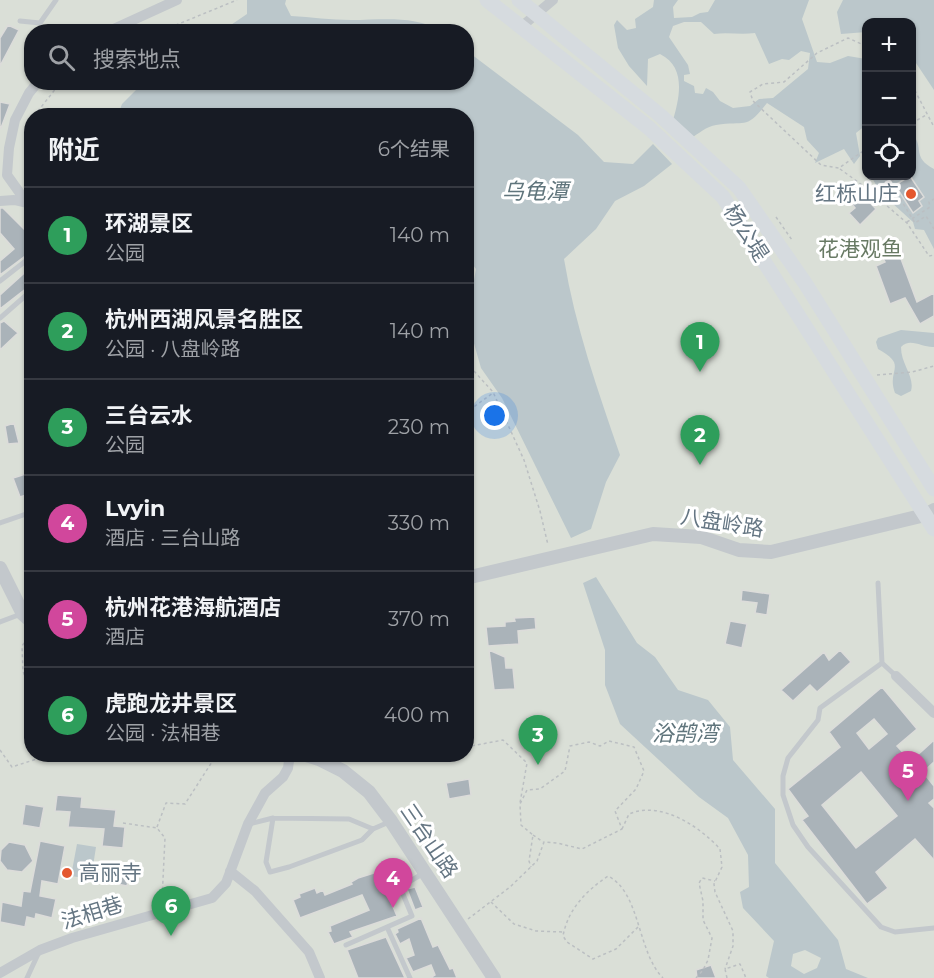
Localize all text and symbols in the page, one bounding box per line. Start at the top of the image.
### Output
map controls [862,18,916,180]
button: + [862,18,916,72]
search box [24,24,474,90]
icon: search [45,41,78,74]
text: 搜索地点 [93,46,181,73]
button: − [862,72,916,126]
button: locate [862,126,916,180]
text: 附近 [48,134,100,166]
text: 6个结果 [378,137,450,161]
water label: 乌龟潭 [502,178,572,205]
place label: 红栎山庄 [815,181,899,206]
marker: 红栎山庄 [904,187,918,201]
street label: 杨公堤 [719,200,774,266]
text: 环湖景区 [105,210,193,237]
text: 1 [64,223,71,247]
text: 140 m [390,223,450,247]
park label: 花港观鱼 [818,236,902,261]
text: 公园 [105,241,145,265]
text: 杭州西湖风景名胜区 [105,306,303,333]
text: 2 [62,319,73,343]
text: 140 m [390,319,450,343]
pin: 1 [680,322,720,372]
text: 公园 · 八盘岭路 [105,337,241,361]
your location [480,401,509,430]
text: 三台云水 [105,402,193,429]
text: 3 [62,415,73,439]
text: 230 m [388,415,450,439]
pin: 2 [680,416,720,465]
text: 公园 [105,433,145,457]
text: Lvyin [105,495,165,522]
street label: 八盘岭路 [679,504,766,541]
text: 4 [61,511,74,535]
text: 330 m [388,511,450,535]
text: 酒店 · 三台山路 [105,526,241,550]
text: 杭州花港海航酒店 [105,594,281,621]
text: 5 [62,607,73,631]
text: 370 m [388,607,450,631]
text: 酒店 [105,625,145,649]
text: 虎跑龙井景区 [105,690,237,717]
text: 6 [61,703,74,727]
text: 400 m [384,703,450,727]
pin: 3 [518,716,558,765]
water label: 浴鹄湾 [652,720,722,747]
text: 公园 · 法相巷 [105,721,221,745]
pin: 5 [888,752,928,801]
street label: 三台山路 [396,799,463,883]
pin: 4 [374,858,412,908]
place label: 高丽寺 [79,860,142,885]
marker: 高丽寺 [60,866,74,880]
pin: 6 [152,886,190,936]
street label: 法相巷 [58,891,126,934]

